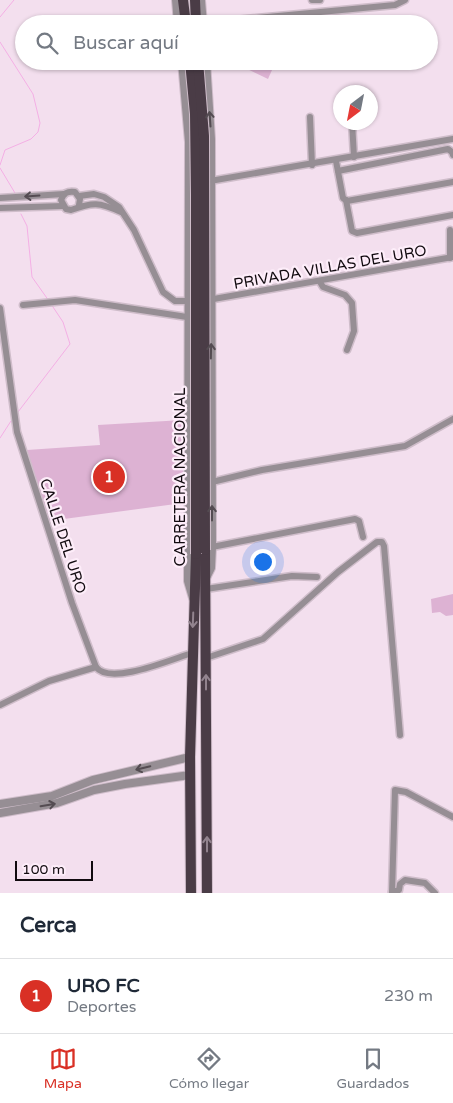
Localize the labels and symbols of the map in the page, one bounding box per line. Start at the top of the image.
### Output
north arrow [333,85,378,130]
one-way arrow [206,111,215,127]
one-way arrow [24,191,40,201]
street label: PRIVADA VILLAS DEL URO [232,241,428,293]
one-way arrow [207,343,216,359]
street label: CARRETERA NACIONAL [171,387,189,566]
pin: 1 [93,458,125,496]
street label: CALLE DEL URO [36,476,90,596]
one-way arrow [207,506,217,522]
your location [250,549,276,575]
one-way arrow [189,612,198,628]
one-way arrow [201,674,211,690]
one-way arrow [135,764,151,773]
one-way arrow [40,799,56,809]
one-way arrow [202,837,212,853]
scale bar [15,858,92,881]

